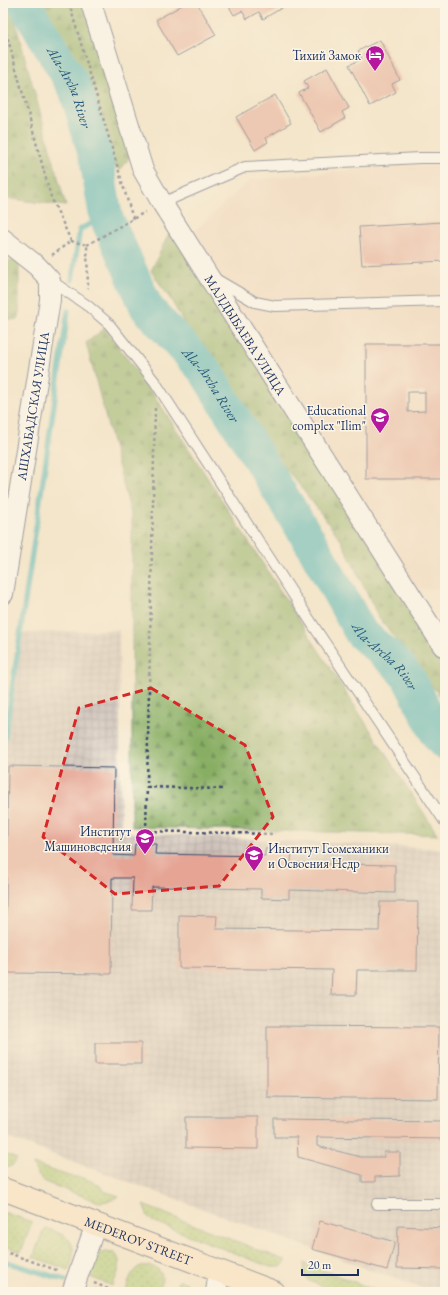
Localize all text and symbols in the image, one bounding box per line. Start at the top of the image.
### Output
water label: Ala-Archa River [42,42,96,131]
hotel icon: Тихий Замок [364,44,386,72]
place label: Тихий Замок [292,47,362,64]
street label: МАЛДЫБАЕВА УЛИЦА [201,271,291,399]
street label: АШХАБАДСКАЯ УЛИЦА [13,329,53,483]
water label: Ala-Archa River [178,342,244,426]
place label: Educational complex "Ilim" [292,402,366,434]
school or university icon: Educational complex "Ilim" [369,406,391,434]
water label: Ala-Archa River [347,618,422,693]
place label: Институт Машиноведения [44,823,132,855]
school or university icon: Институт Машиноведения [134,827,156,855]
place label: Институт Геомеханики и Освоения Недр [268,840,389,872]
school or university icon: Институт Геомеханики и Освоения Недр [243,844,265,872]
street label: MEDEROV STREET [82,1212,195,1269]
scale bar [302,1251,358,1277]
text: 20 m [308,1257,332,1273]

